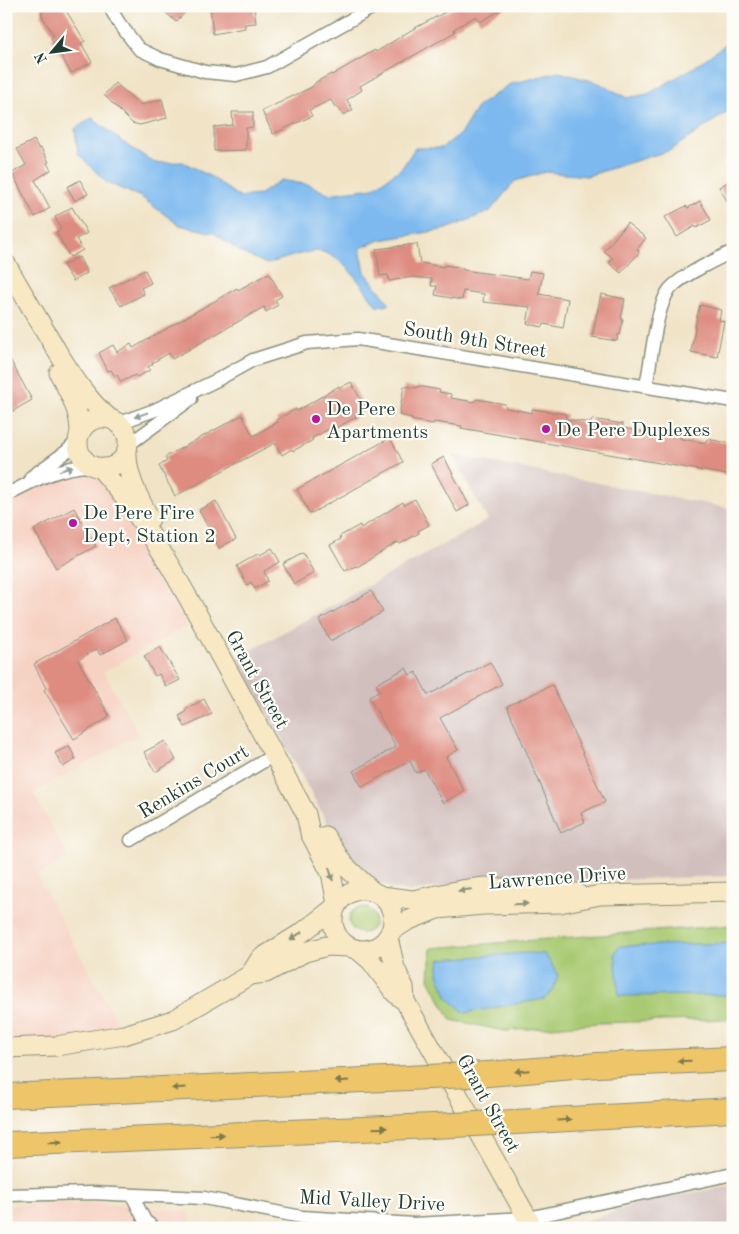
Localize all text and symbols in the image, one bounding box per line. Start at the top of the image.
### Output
north arrow [28,28,78,78]
text: N [33,49,50,66]
street label: South 9th Street [402,320,548,362]
place label: De Pere Apartments [326,400,428,443]
one-way arrow [133,411,148,419]
marker: De Pere Apartments [310,413,322,425]
place label: De Pere Duplexes [556,421,710,441]
marker: De Pere Duplexes [540,423,552,435]
one-way arrow [59,464,74,472]
place label: De Pere Fire Dept, Station 2 [83,504,216,547]
marker: De Pere Fire Dept, Station 2 [67,517,79,529]
street label: Grant Street [221,628,291,732]
street label: Renkins Court [136,742,252,823]
street label: Lawrence Drive [488,864,627,894]
one-way arrow [327,867,335,882]
one-way arrow [456,886,472,894]
one-way arrow [513,900,529,908]
one-way arrow [290,931,303,941]
street label: Grant Street [452,1052,522,1156]
one-way arrow [676,1057,692,1065]
one-way arrow [514,1068,530,1076]
one-way arrow [333,1077,349,1085]
one-way arrow [171,1084,187,1092]
one-way arrow [556,1115,572,1123]
one-way arrow [372,1124,388,1132]
one-way arrow [210,1131,226,1139]
one-way arrow [47,1138,63,1146]
street label: Mid Valley Drive [298,1188,445,1216]

